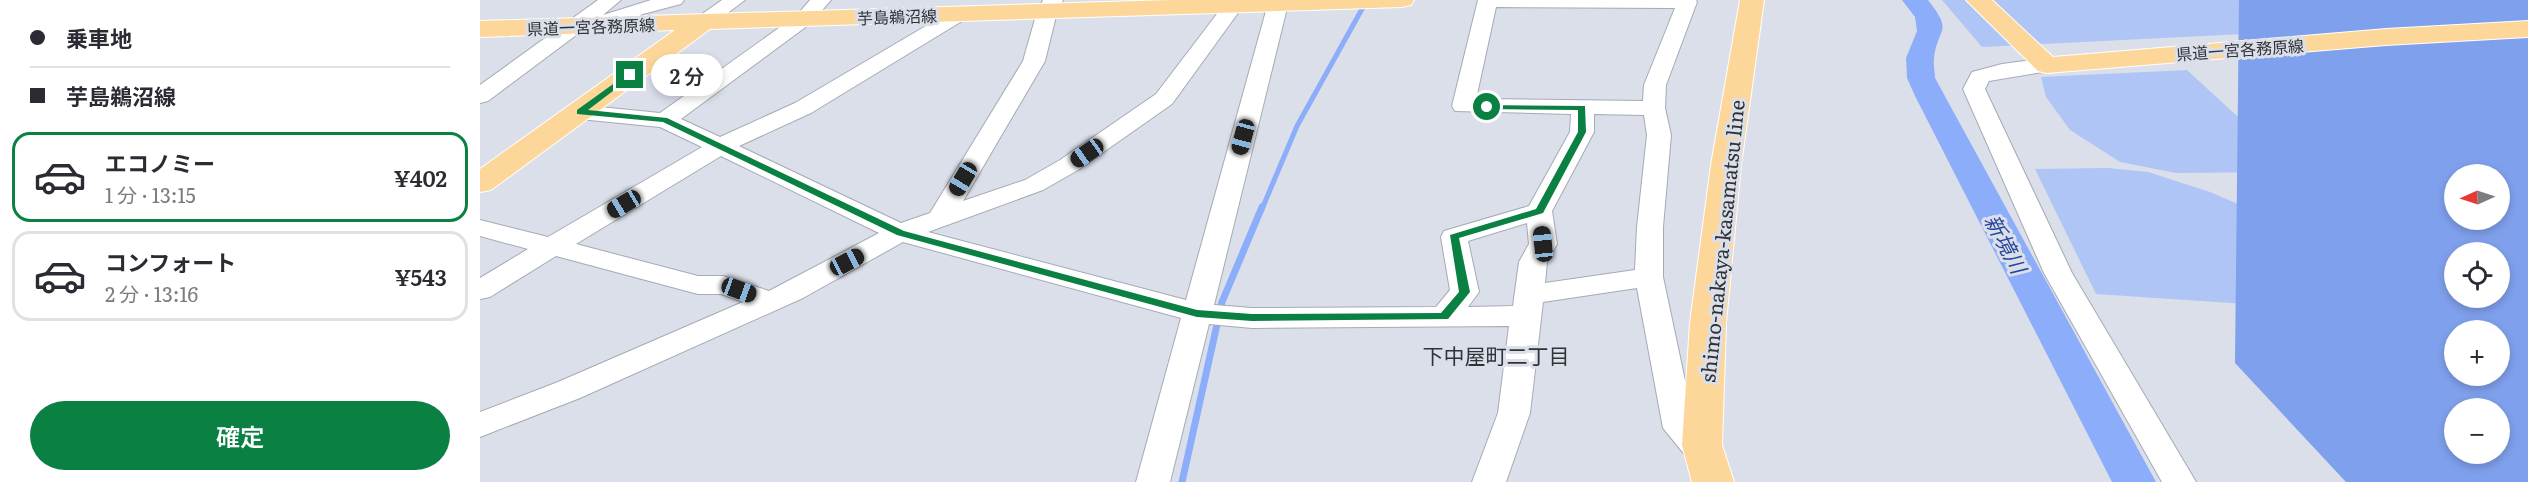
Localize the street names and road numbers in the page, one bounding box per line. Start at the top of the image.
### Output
street label: 芋島鵜沼線 [857,3,937,29]
street label: 県道一宮各務原線 [527,12,655,40]
street label: 県道一宮各務原線 [2175,33,2305,65]
street label: shimo-nakaya-kasamatsu line [1691,98,1751,384]

